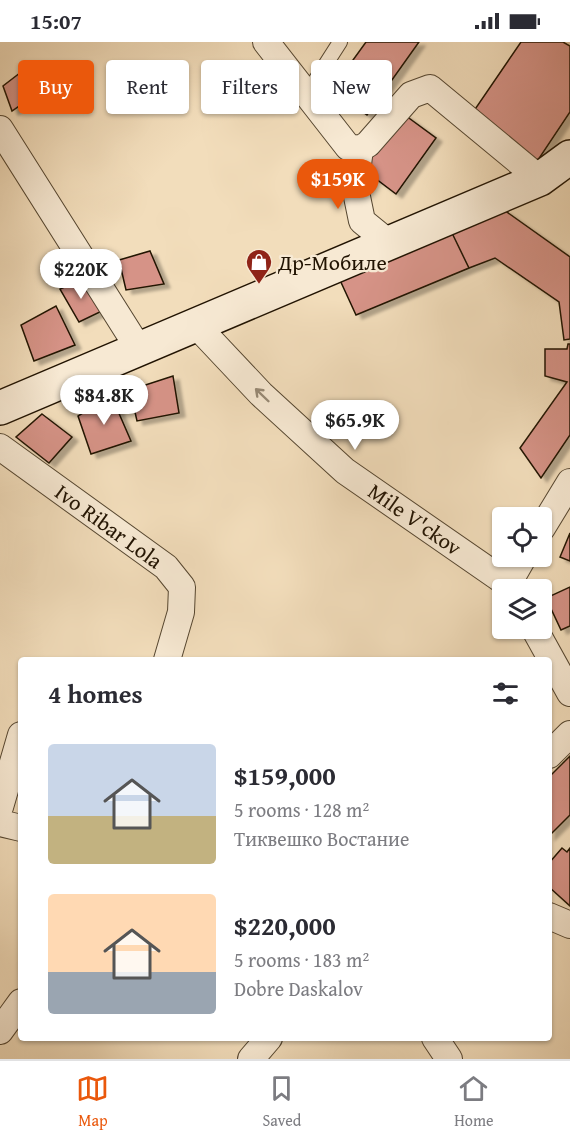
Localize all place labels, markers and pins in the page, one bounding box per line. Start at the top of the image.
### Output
pin: $159K [296,159,380,210]
place label: Др-Мобиле [277,246,387,278]
shop icon: Др-Мобиле [244,247,274,285]
pin: $220K [39,249,123,300]
pin: $84.8K [55,375,153,426]
pin: $65.9K [306,400,404,451]

